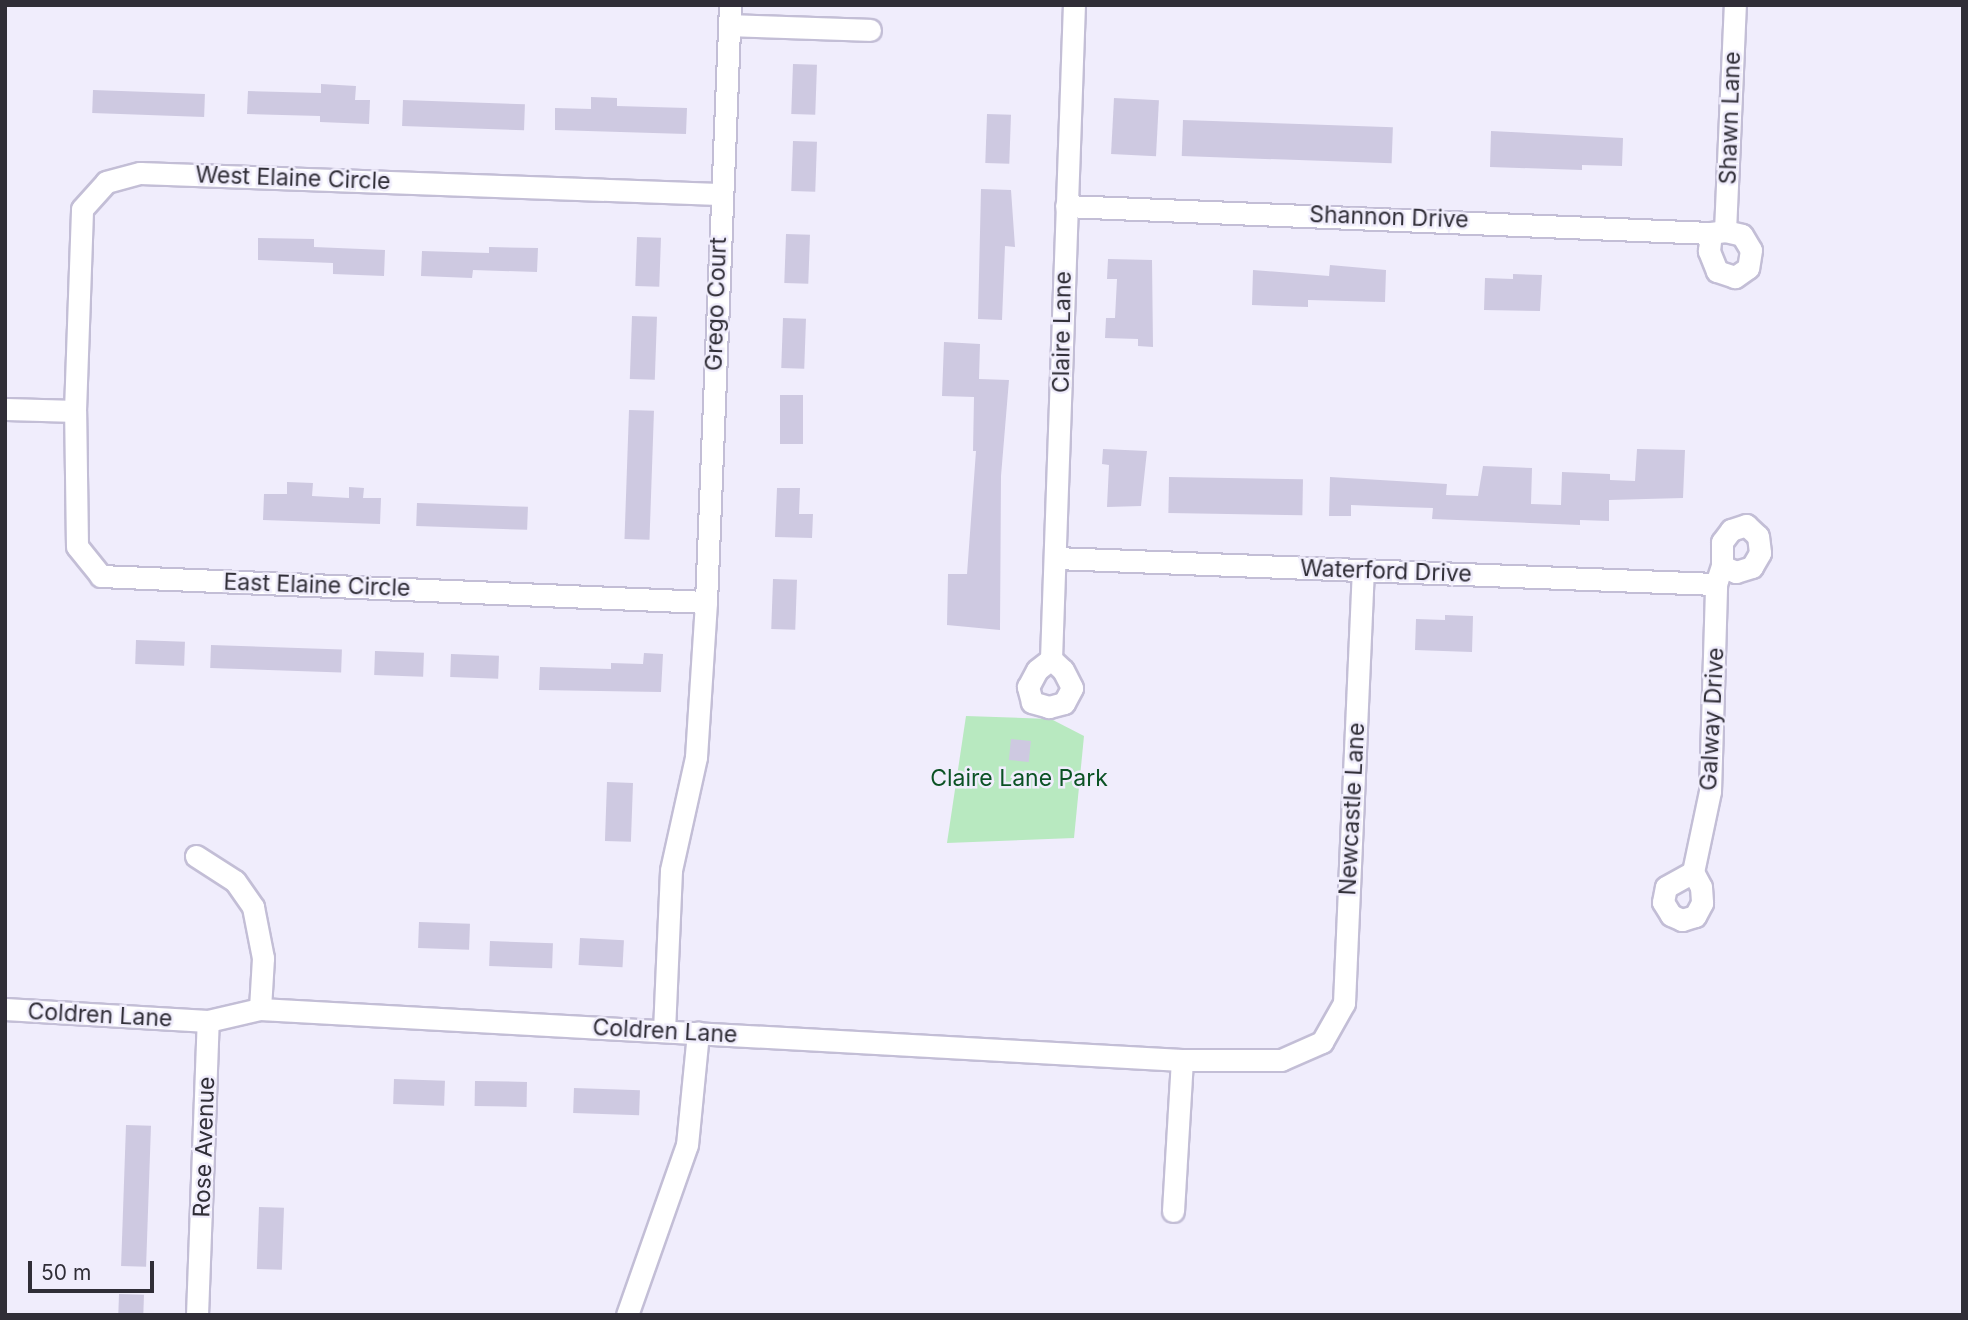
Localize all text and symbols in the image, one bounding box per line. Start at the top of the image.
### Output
street label: Shawn Lane [1714,51,1746,185]
street label: West Elaine Circle [195,161,391,195]
street label: Shannon Drive [1309,200,1469,234]
street label: Grego Court [700,237,732,371]
street label: Claire Lane [1047,271,1077,393]
street label: Waterford Drive [1300,554,1472,588]
street label: East Elaine Circle [223,568,411,602]
street label: Galway Drive [1694,647,1730,791]
street label: Newcastle Lane [1334,722,1370,896]
park label: Claire Lane Park [930,764,1108,792]
street label: Coldren Lane [27,997,173,1033]
street label: Coldren Lane [592,1013,738,1049]
street label: Rose Avenue [188,1076,220,1218]
scale bar [32,1246,158,1290]
text: 50 m [41,1260,91,1285]

